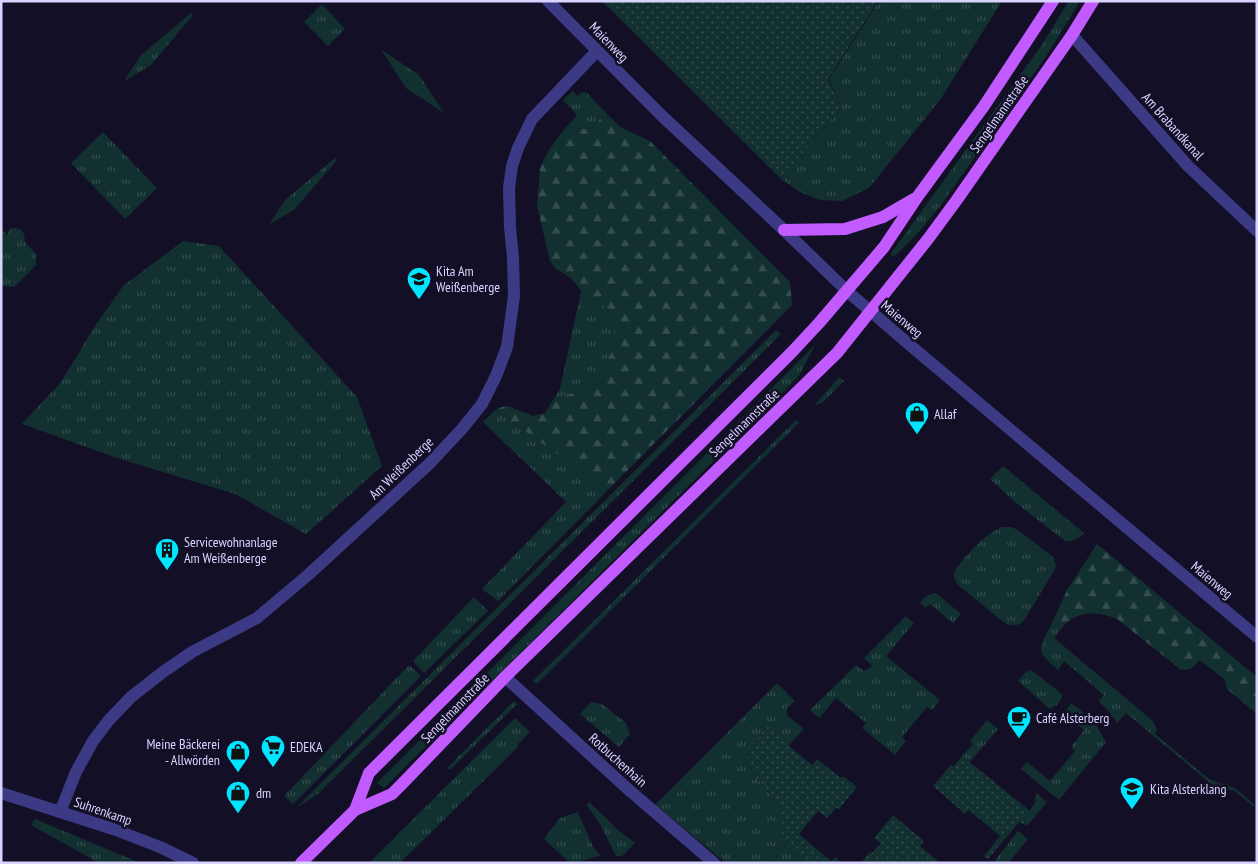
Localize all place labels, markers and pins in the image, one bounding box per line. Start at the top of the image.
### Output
place label: Kita Am Weißenberge [436,262,500,296]
school or university icon: Kita Am Weißenberge [406,266,432,300]
shop icon: Allaf [904,401,930,435]
place label: Allaf [934,405,957,423]
place label: Servicewohnanlage Am Weißenberge [184,533,278,567]
building icon: Servicewohnanlage Am Weißenberge [154,537,180,571]
cafe icon: Café Alsterberg [1006,705,1032,739]
place label: Café Alsterberg [1036,709,1109,727]
supermarket icon: EDEKA [260,734,286,768]
place label: Meine Bäckerei - Allwörden [146,735,220,769]
place label: EDEKA [290,738,323,756]
shop icon: Meine Bäckerei - Allwörden [225,739,251,773]
school or university icon: Kita Alsterklang [1119,776,1145,810]
shop icon: dm [225,780,251,814]
place label: Kita Alsterklang [1150,780,1226,798]
place label: dm [256,784,271,802]

